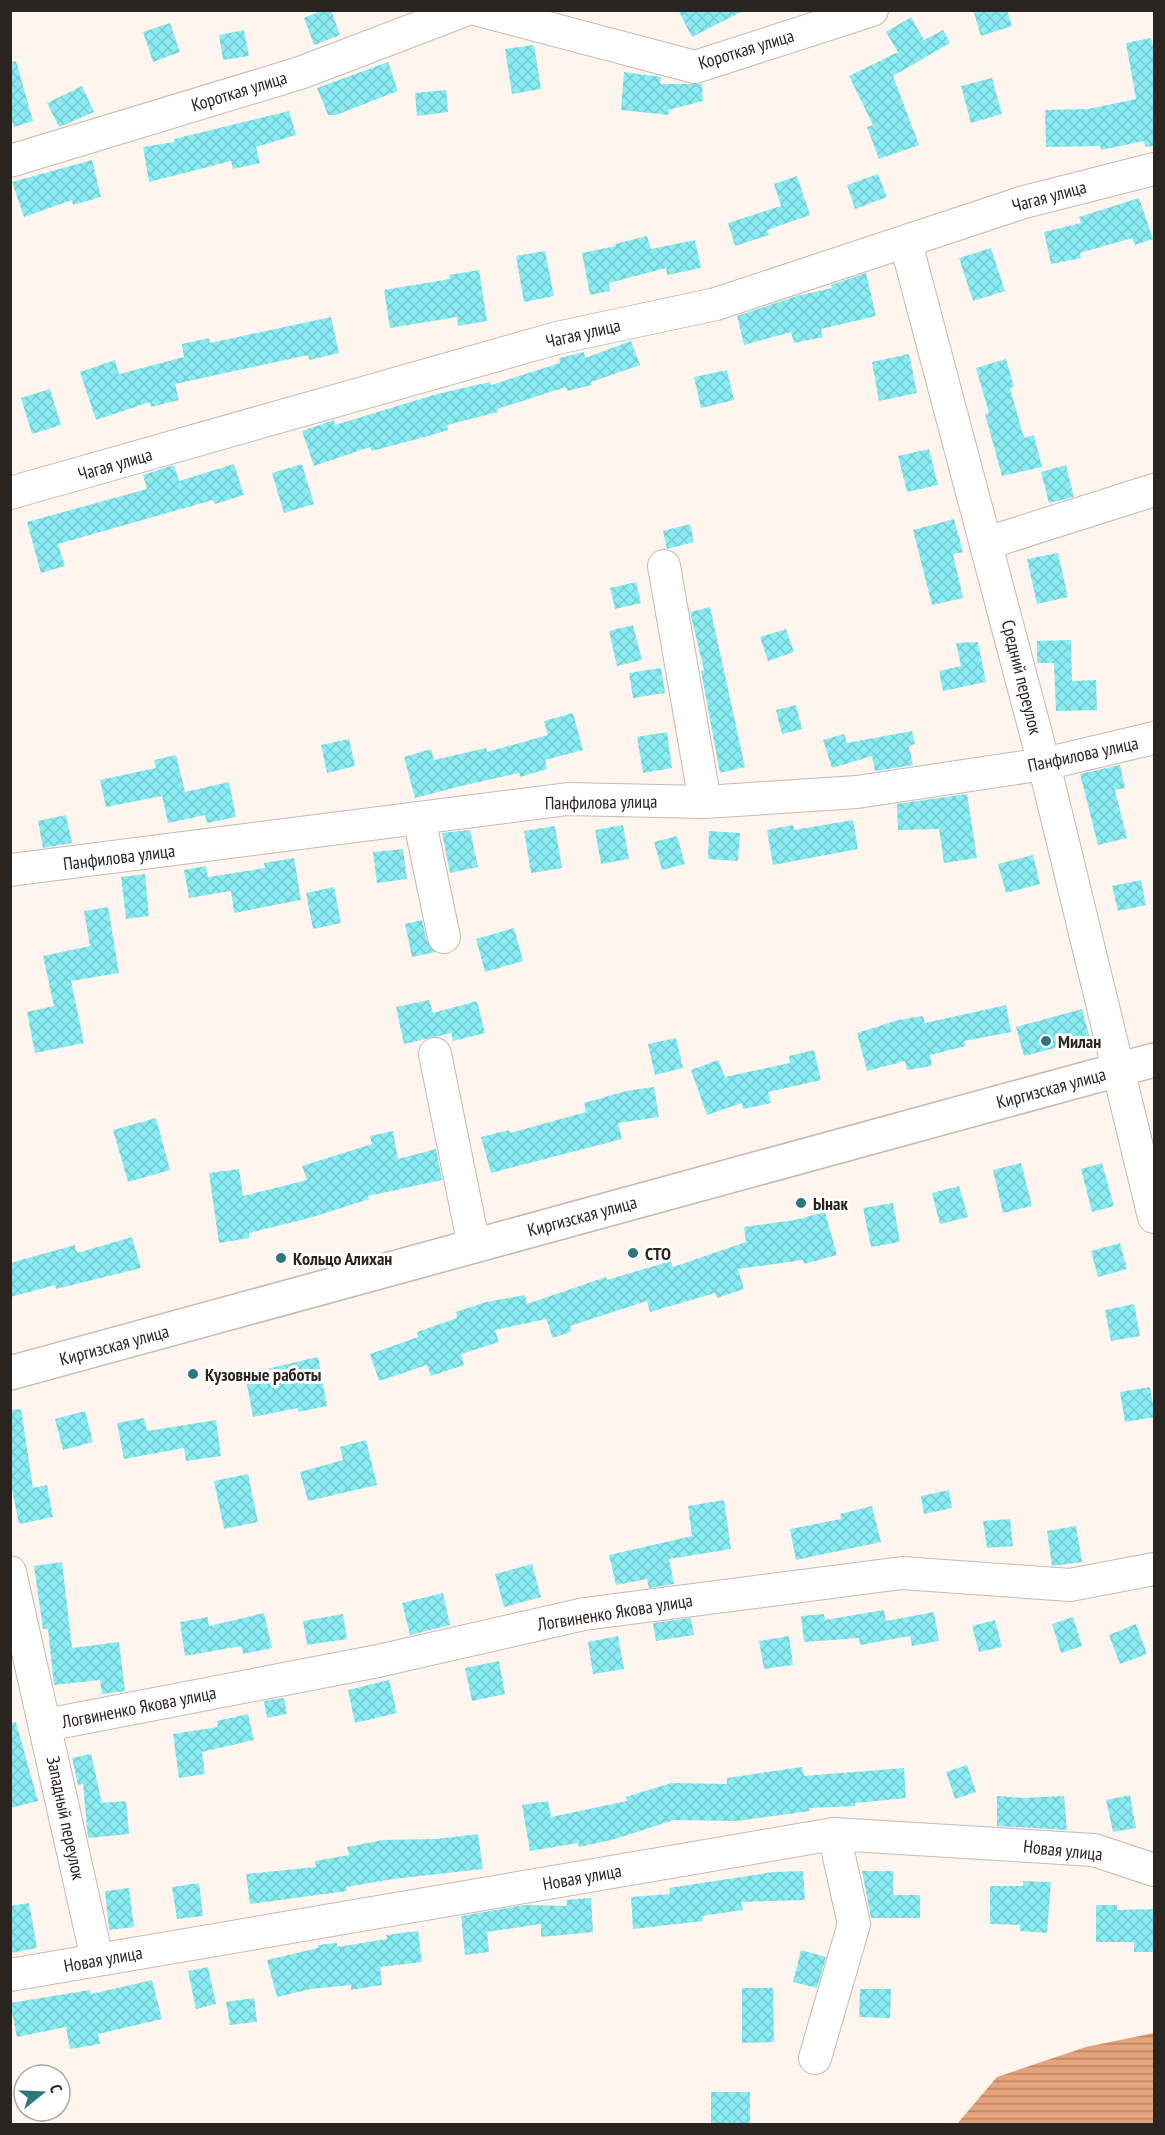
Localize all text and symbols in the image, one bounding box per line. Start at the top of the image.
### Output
street label: Короткая улица [695,24,797,74]
street label: Короткая улица [188,66,290,116]
street label: Чагая улица [1009,175,1089,217]
street label: Чагая улица [543,313,623,353]
street label: Чагая улица [75,442,155,486]
street label: Средний переулок [997,617,1047,737]
street label: Панфилова улица [1026,731,1140,777]
street label: Панфилова улица [545,790,657,814]
street label: Панфилова улица [62,839,176,875]
place label: Милан [1058,1030,1101,1053]
marker: Милан [1039,1034,1053,1048]
street label: Киргизская улица [994,1062,1108,1114]
street label: Киргизская улица [525,1190,639,1242]
place label: Ынак [813,1192,848,1215]
marker: Ынак [794,1196,808,1210]
place label: СТО [645,1242,671,1265]
marker: СТО [626,1246,640,1260]
place label: Кольцо Алихан [293,1247,392,1270]
marker: Кольцо Алихан [274,1251,288,1265]
street label: Киргизская улица [57,1319,171,1371]
place label: Кузовные работы [205,1363,321,1386]
marker: Кузовные работы [186,1367,200,1381]
street label: Логвиненко Якова улица [535,1588,694,1636]
street label: Логвиненко Якова улица [59,1681,218,1733]
street label: Западный переулок [42,1754,90,1882]
street label: Новая улица [1022,1834,1104,1866]
street label: Новая улица [541,1859,623,1895]
street label: Новая улица [62,1941,144,1977]
north arrow [12,2063,72,2123]
text: С [46,2082,67,2096]

